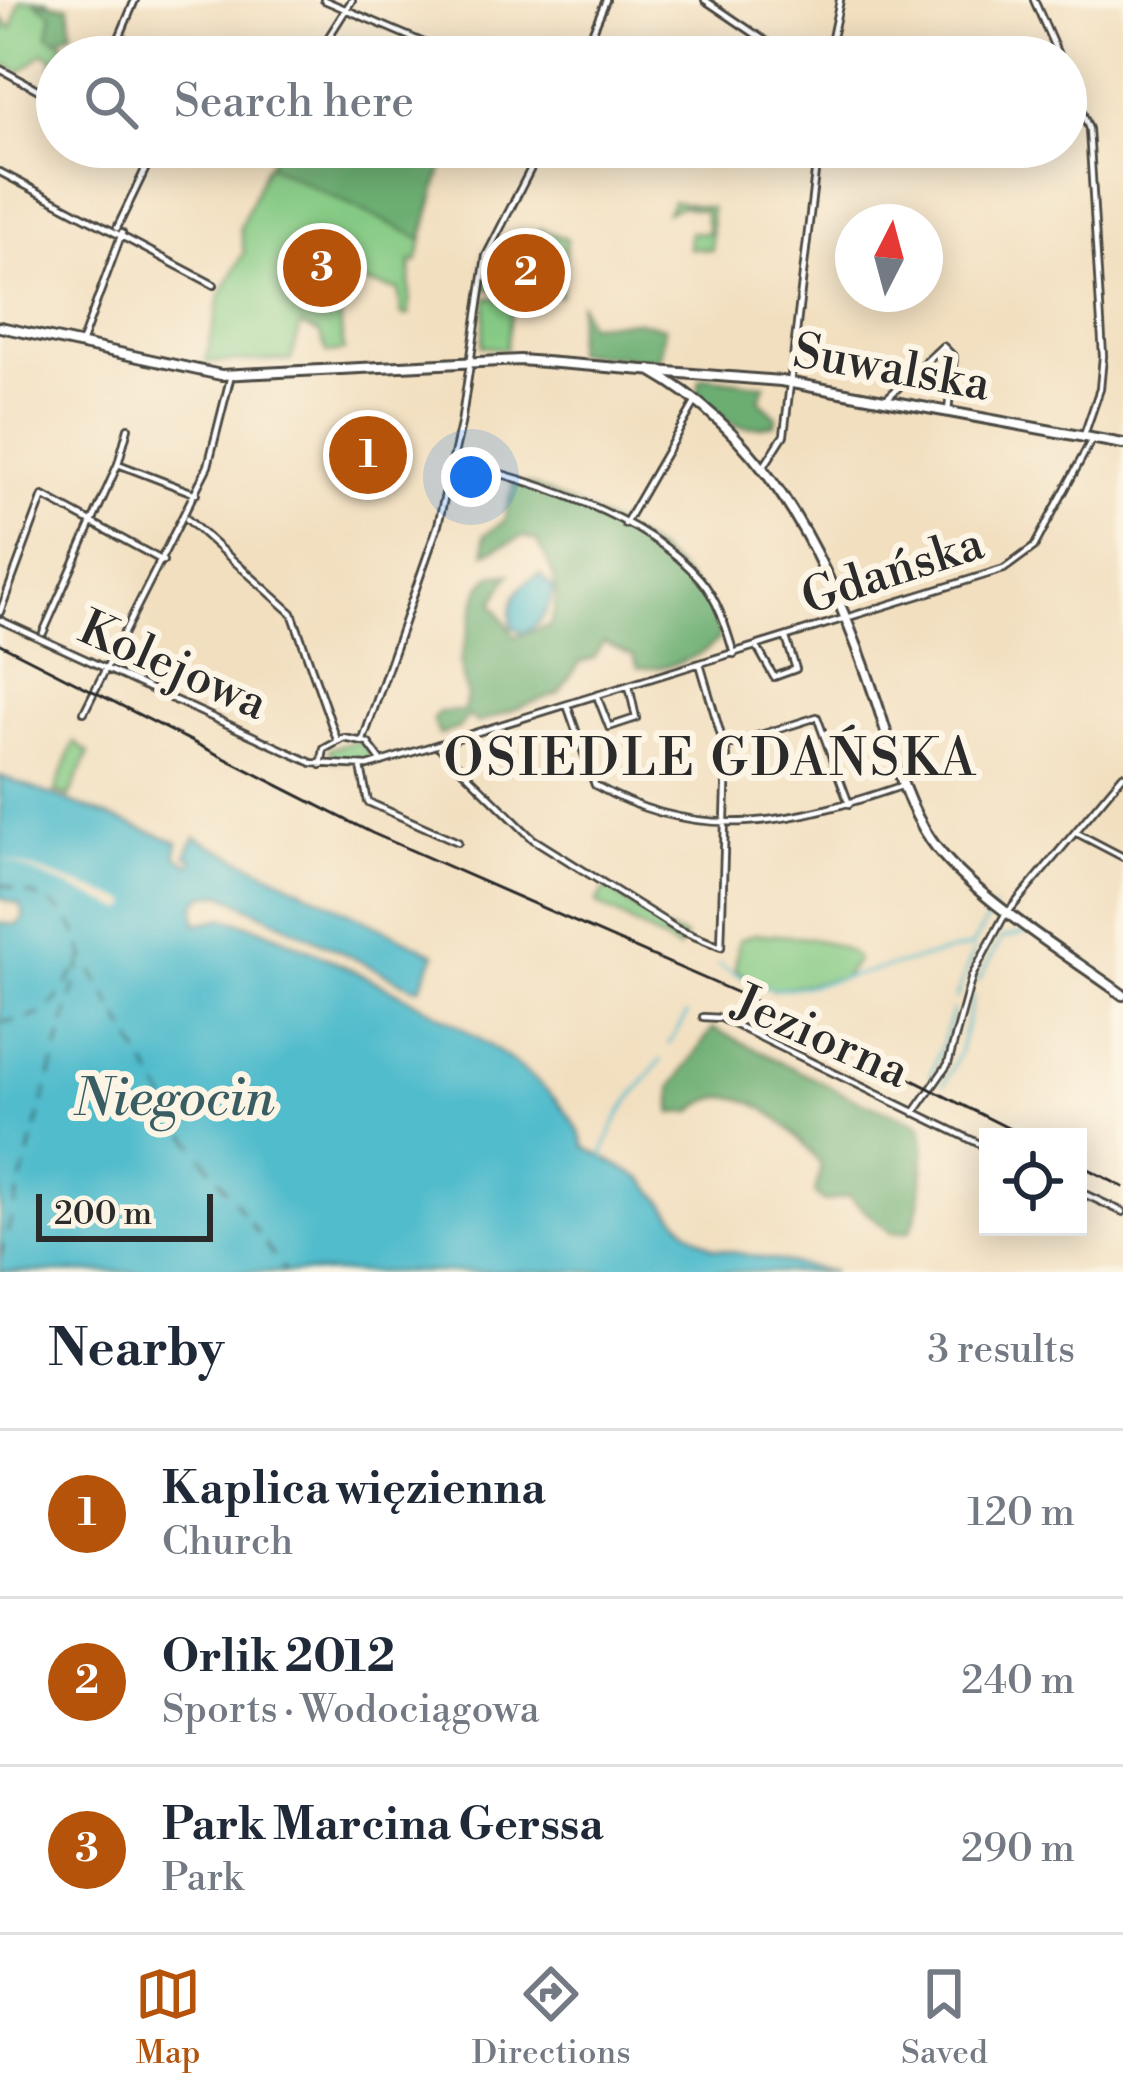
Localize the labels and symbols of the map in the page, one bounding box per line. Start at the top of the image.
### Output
north arrow [835,204,943,312]
pin: 3 [283,223,361,313]
pin: 2 [487,228,565,318]
street label: Suwalska [788,322,995,416]
pin: 1 [329,410,407,500]
your location [441,447,501,507]
street label: Gdańska [795,514,992,629]
street label: Kolejowa [69,599,277,735]
district label: OSIEDLE GDAŃSKA [444,724,978,792]
street label: Jeziorna [722,972,918,1103]
water label: Niegocin [73,1068,275,1132]
scale bar [36,1188,213,1241]

